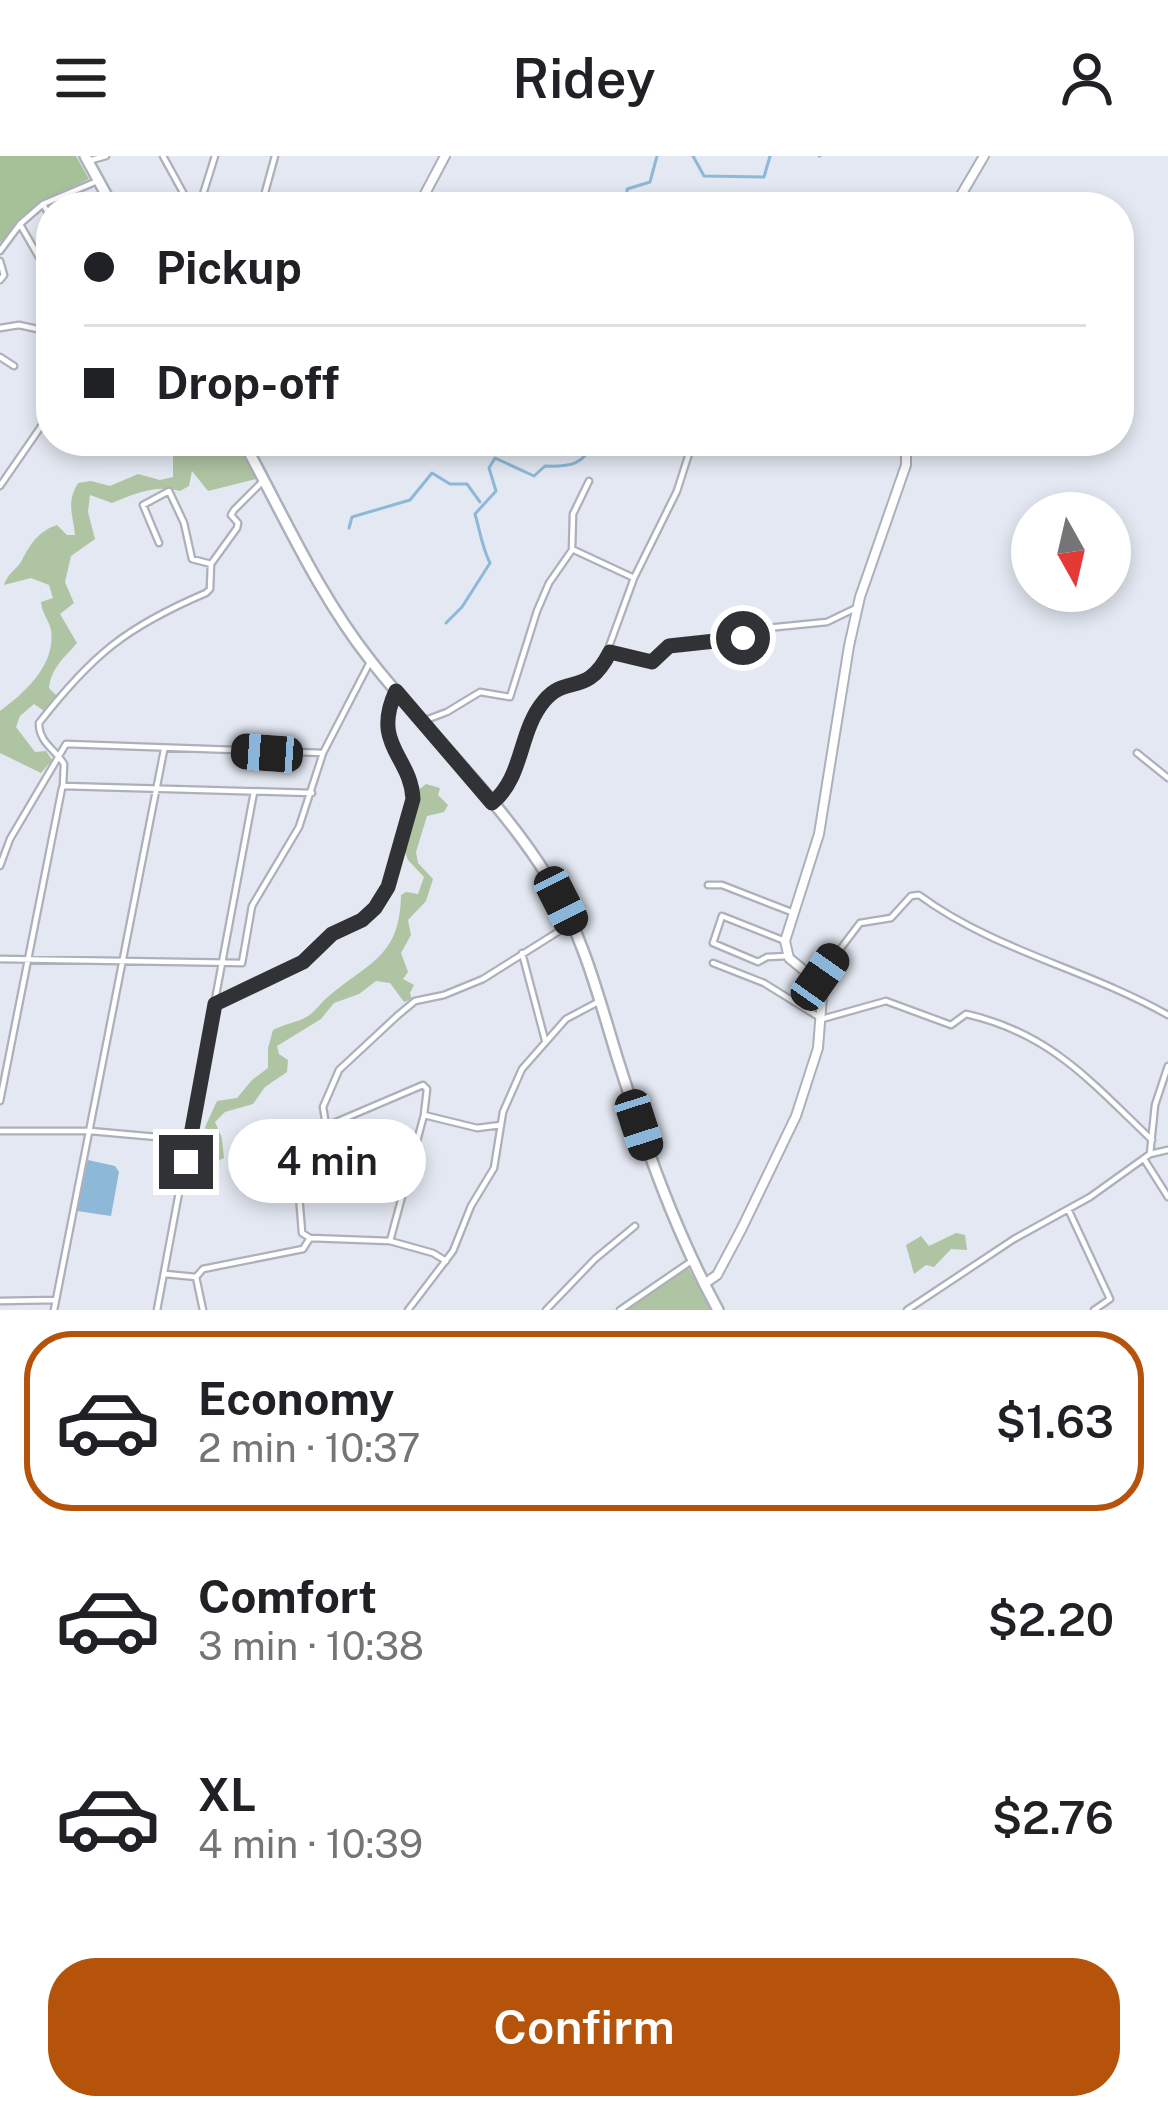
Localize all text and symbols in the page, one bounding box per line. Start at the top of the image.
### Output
icon: menu [48,45,114,111]
icon: person [1054,45,1120,111]
text: Ridey [512,47,656,110]
text: Pickup [156,241,302,294]
text: Drop-off [156,356,339,409]
north arrow [1011,492,1131,612]
map controls [1011,492,1131,612]
route start [716,611,770,665]
car [230,733,304,773]
car [529,861,593,941]
car [785,937,855,1017]
car [611,1085,667,1165]
callout: 4 min [228,1120,426,1204]
route end [159,1135,213,1189]
text: 4 min [276,1138,378,1184]
icon: car [54,1367,162,1475]
text: Economy [198,1372,394,1425]
text: $1.63 [996,1395,1114,1448]
text: 2 min · 10:37 [198,1425,420,1471]
icon: car [54,1565,162,1673]
text: Comfort [198,1570,377,1623]
text: $2.20 [988,1593,1114,1646]
text: 3 min · 10:38 [198,1623,424,1669]
icon: car [54,1763,162,1871]
text: XL [198,1768,256,1821]
text: $2.76 [992,1791,1114,1844]
text: 4 min · 10:39 [198,1821,423,1867]
button: Confirm [48,1958,1120,2096]

